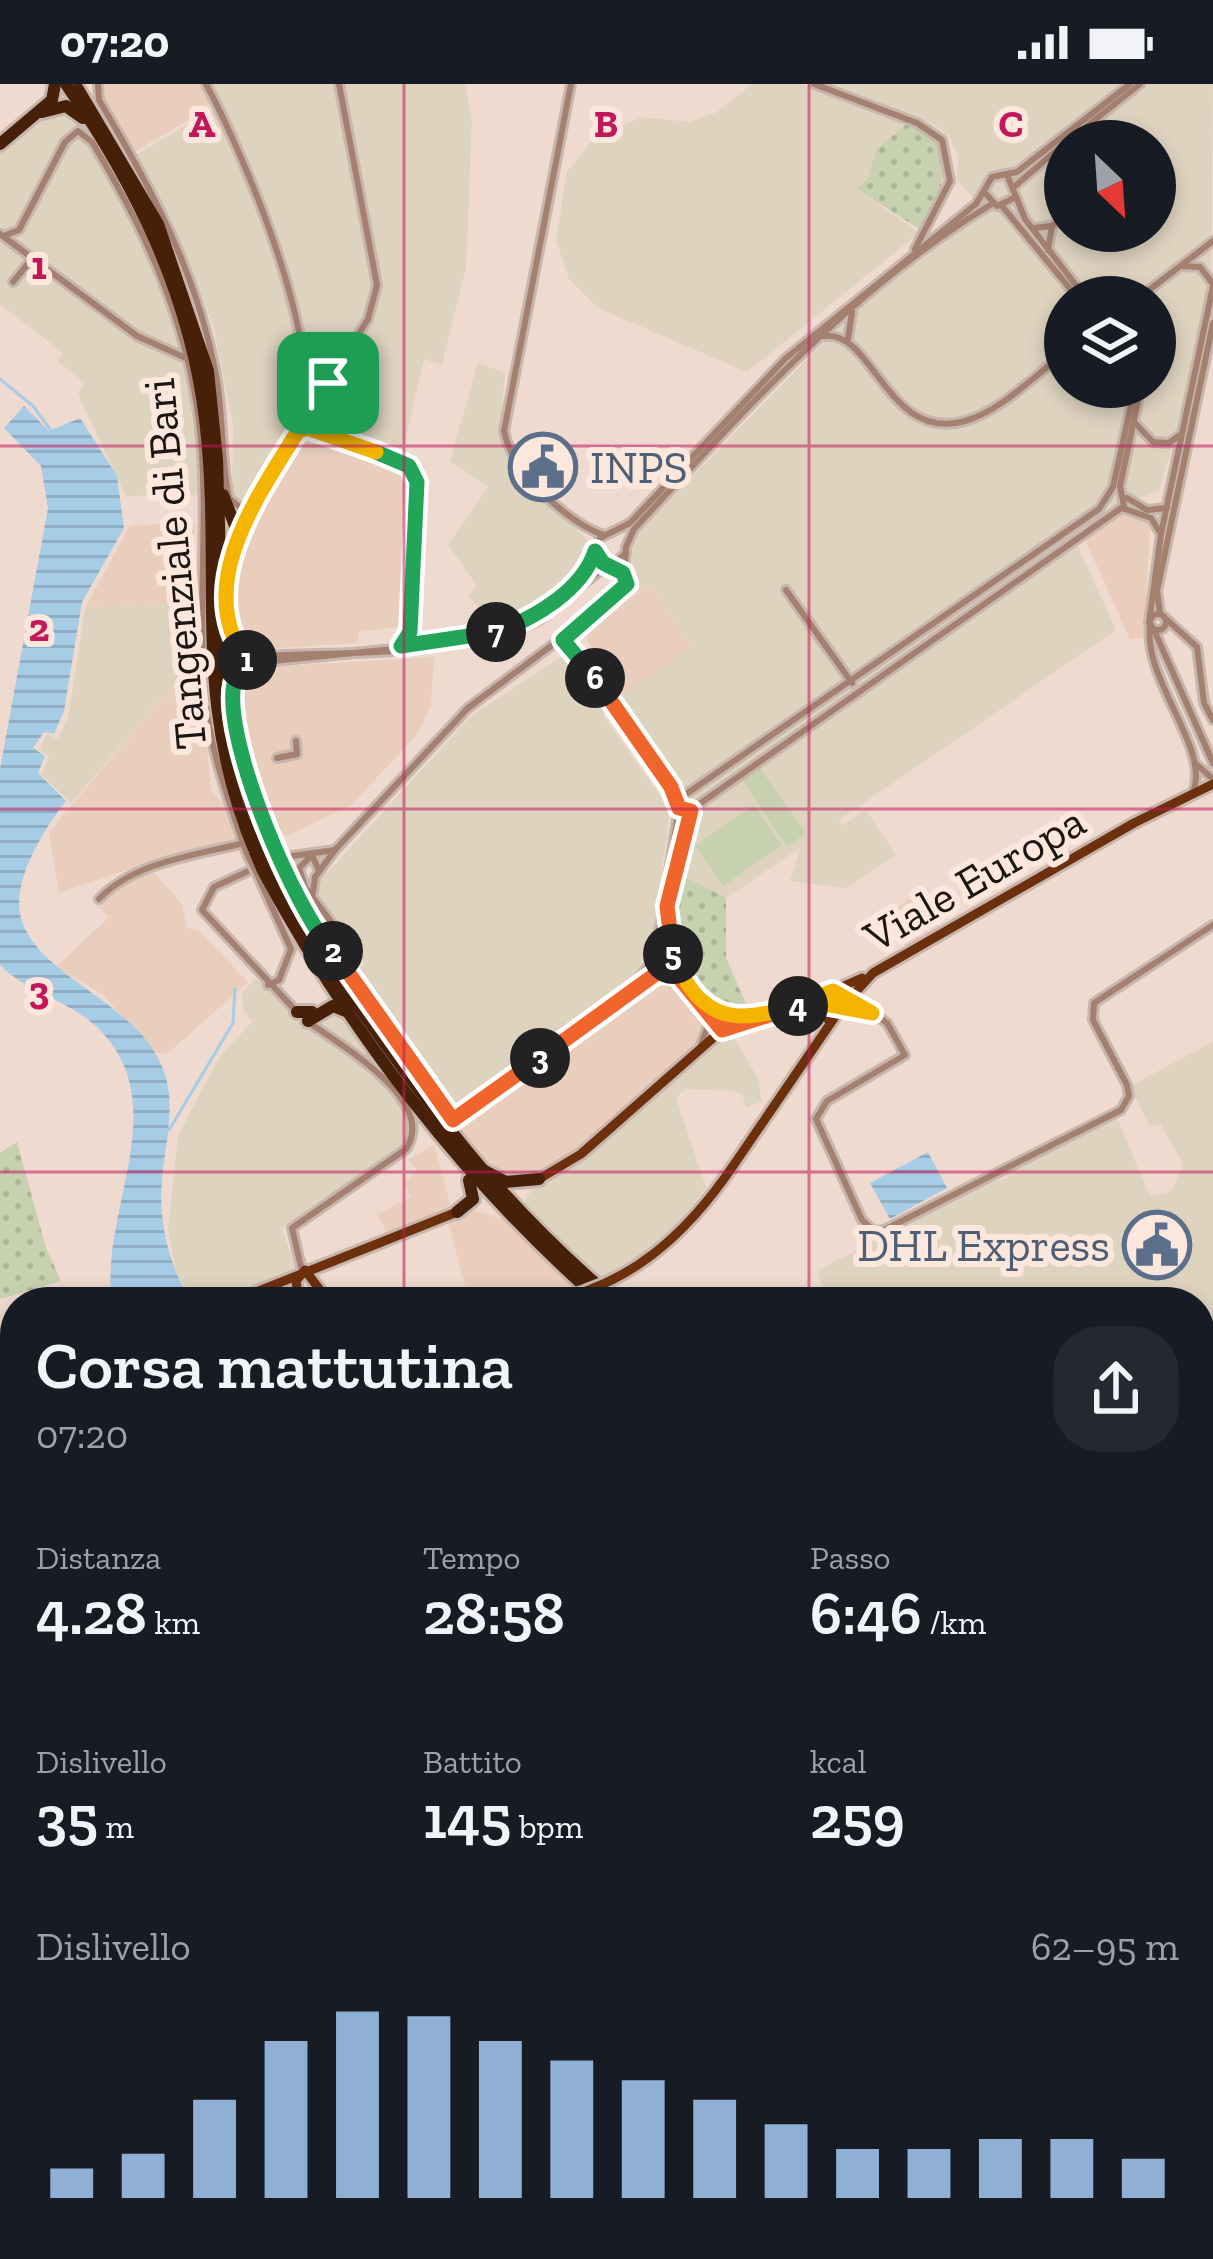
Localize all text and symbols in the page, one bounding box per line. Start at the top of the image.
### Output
text: 07:20 [60,15,169,69]
text: A [189,100,216,147]
text: B [594,100,618,147]
text: C [998,100,1024,147]
north arrow [1044,120,1176,252]
map controls [1044,120,1176,408]
text: 1 [31,242,47,289]
button: layers [1044,276,1176,408]
pin [277,332,379,434]
icon: arrive [295,350,361,416]
street label: Tangenziale di Bari [132,376,218,752]
public building icon: INPS [508,432,578,502]
place label: INPS [590,441,688,495]
pin: 7 [466,602,526,662]
text: 2 [29,604,50,651]
text: 7 [488,612,504,651]
pin: 1 [217,630,277,690]
text: 1 [240,640,254,679]
pin: 6 [565,648,625,708]
text: 6 [586,658,604,697]
street label: Viale Europa [854,794,1095,964]
pin: 2 [303,921,363,981]
pin: 5 [643,924,703,984]
text: 2 [324,931,342,970]
text: 5 [664,934,682,973]
text: 3 [29,967,49,1014]
pin: 4 [768,976,828,1036]
text: 4 [789,986,807,1025]
pin: 3 [510,1028,570,1088]
text: 3 [531,1038,549,1077]
public building icon: DHL Express [1122,1210,1192,1280]
place label: DHL Express [857,1219,1110,1273]
text: Corsa mattutina [36,1326,513,1405]
button: share [1053,1326,1179,1452]
text: 07:20 [36,1411,128,1458]
text: Distanza [36,1538,161,1577]
text: Tempo [423,1538,520,1577]
text: Passo [810,1538,891,1577]
text: 4.28 [36,1577,147,1649]
text: 28:58 [423,1577,565,1649]
text: 6:46 [810,1577,922,1649]
text: km [147,1603,200,1642]
text: /km [922,1603,986,1642]
text: Dislivello [36,1742,167,1781]
text: Battito [423,1742,522,1781]
text: kcal [810,1742,867,1781]
text: 35 [36,1781,98,1853]
text: 145 [423,1781,511,1853]
text: 259 [810,1781,905,1853]
text: m [98,1807,134,1846]
text: bpm [511,1807,583,1846]
text: Dislivello [36,1923,191,1970]
text: 62–95 m [1031,1923,1179,1970]

